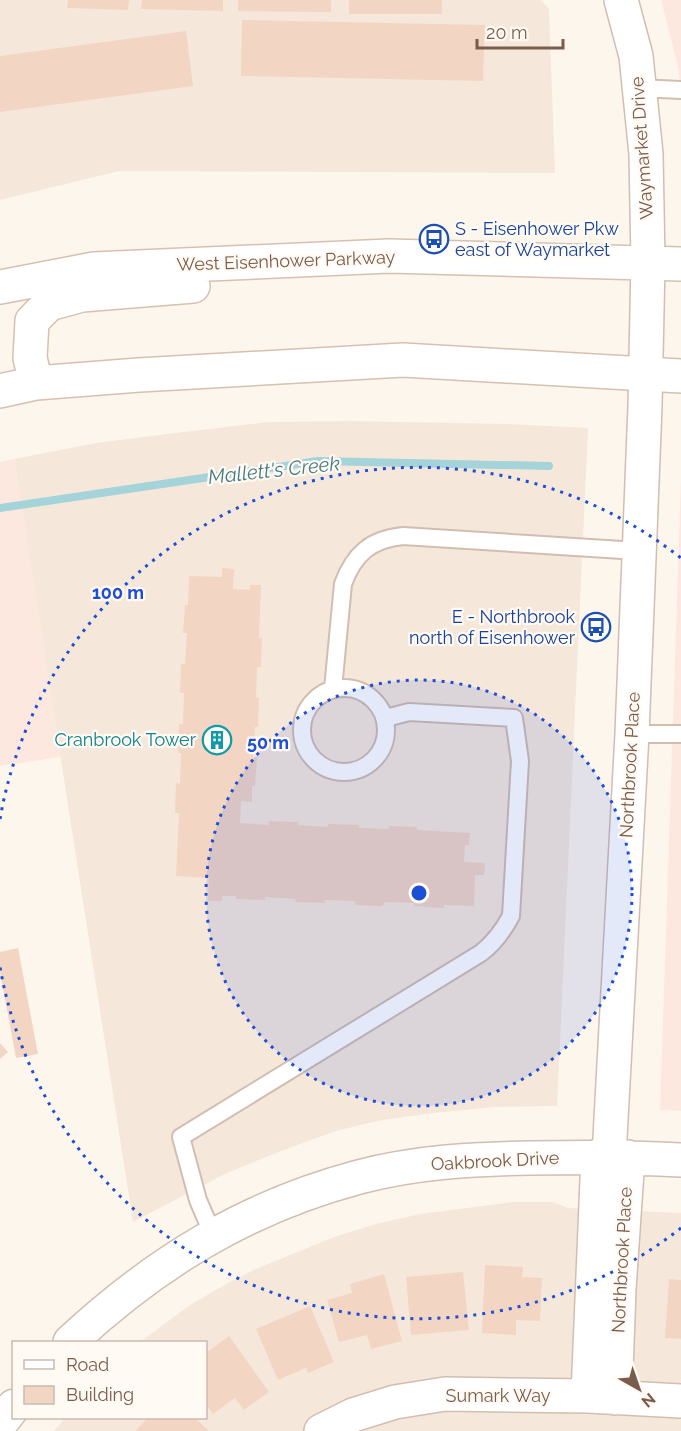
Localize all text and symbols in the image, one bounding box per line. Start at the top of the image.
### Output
scale bar [477,12,562,50]
text: 20 m [486,22,528,43]
street label: Waymarket Drive [626,76,657,220]
place label: S - Eisenhower Pkw east of Waymarket [455,218,619,260]
bus stop icon: S - Eisenhower Pkw east of Waymarket [418,223,450,255]
street label: West Eisenhower Parkway [176,246,396,275]
water label: Mallett's Creek [207,451,341,489]
text: 100 m [92,582,144,603]
place label: E - Northbrook north of Eisenhower [409,606,576,648]
bus stop icon: E - Northbrook north of Eisenhower [580,611,612,643]
street label: Northbrook Place [615,691,644,839]
building icon: Cranbrook Tower [201,724,233,756]
place label: Cranbrook Tower [54,729,197,750]
text: 50 m [247,732,289,753]
centre of rings [409,883,429,903]
street label: Oakbrook Drive [430,1147,560,1174]
street label: Northbrook Place [607,1186,636,1334]
legend [12,1341,207,1419]
text: Road [66,1354,109,1375]
north arrow [609,1359,669,1419]
text: Building [66,1384,134,1405]
street label: Sumark Way [446,1385,551,1406]
text: N [638,1389,659,1411]

